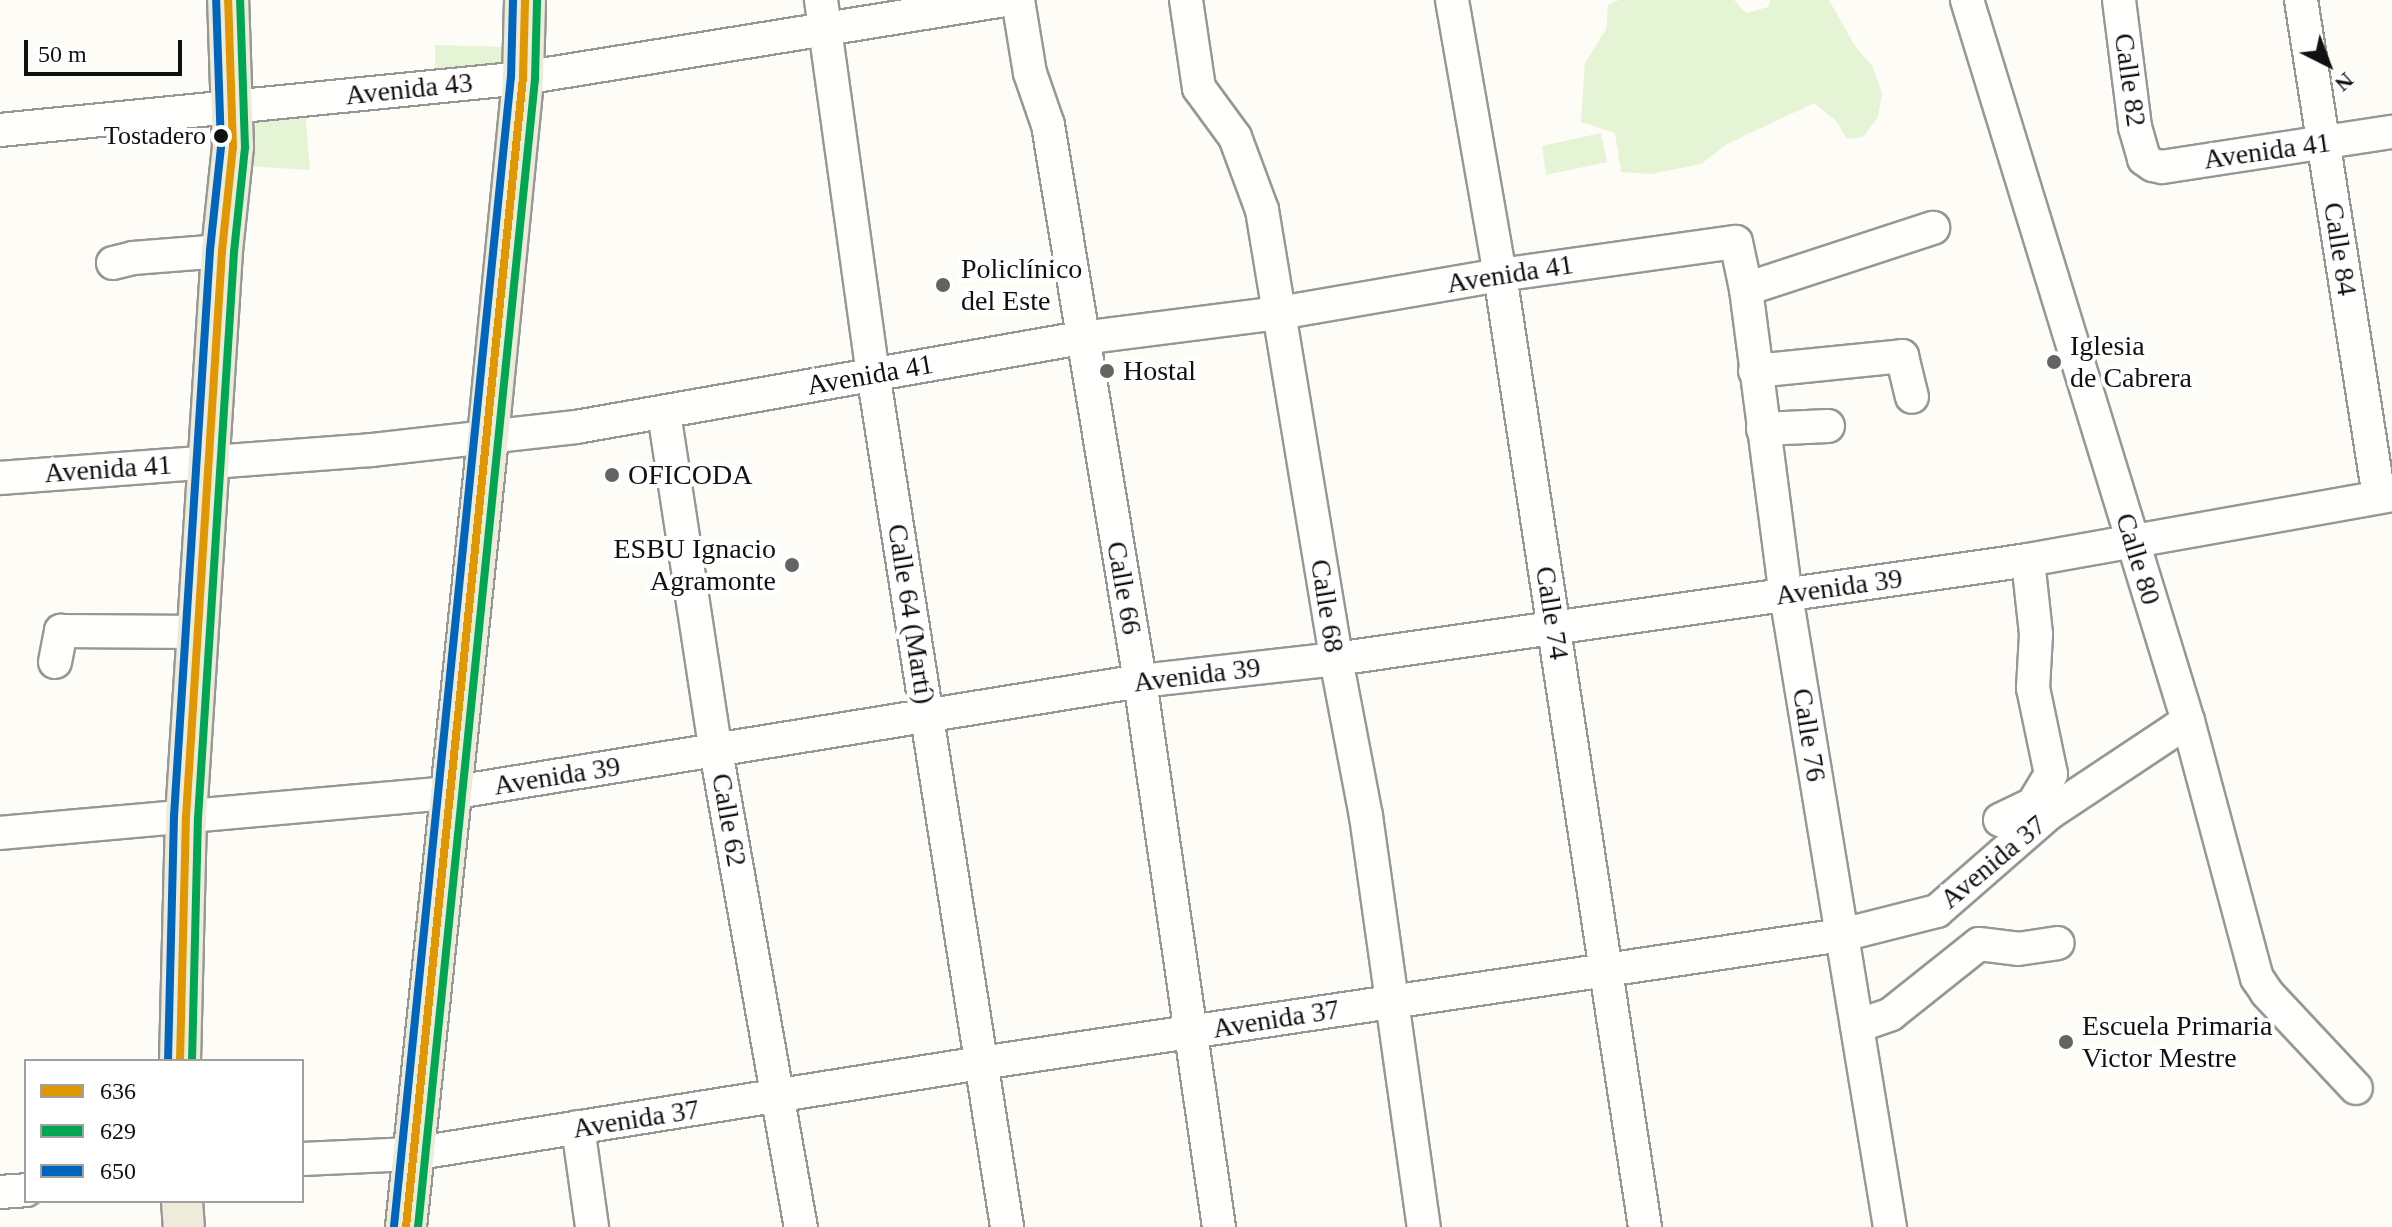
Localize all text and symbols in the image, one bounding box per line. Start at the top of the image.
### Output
scale bar [28,24,186,74]
north arrow [2288,24,2368,104]
street label: Calle 82 [2107,31,2153,129]
text: 50 m [38,41,87,67]
street label: Avenida 43 [344,66,474,112]
text: N [2330,68,2359,97]
place label: Tostadero [104,120,206,152]
street label: Avenida 41 [2201,125,2333,177]
marker: Tostadero [213,128,229,144]
street label: Calle 84 [2316,200,2364,298]
street label: Avenida 41 [1444,247,1576,301]
place label: Policlínico del Este [961,252,1082,318]
marker: Policlínico del Este [932,274,954,296]
place label: Iglesia de Cabrera [2070,329,2192,395]
street label: Avenida 41 [804,347,936,403]
marker: Iglesia de Cabrera [2045,353,2063,371]
place label: Hostal [1123,354,1196,388]
marker: Hostal [1098,362,1116,380]
street label: Avenida 41 [43,448,173,490]
place label: OFICODA [628,458,752,492]
marker: OFICODA [603,466,621,484]
street label: Calle 80 [2108,509,2168,609]
street label: Calle 64 (Martí) [880,522,942,706]
place label: ESBU Ignacio Agramonte [613,532,776,598]
street label: Calle 66 [1099,539,1149,637]
marker: ESBU Ignacio Agramonte [783,556,801,574]
street label: Calle 68 [1303,557,1351,655]
street label: Avenida 39 [1773,561,1905,613]
street label: Calle 74 [1528,564,1576,662]
street label: Avenida 39 [1132,651,1262,699]
street label: Calle 76 [1785,686,1833,784]
street label: Avenida 39 [491,749,623,803]
street label: Calle 62 [704,771,754,869]
street label: Avenida 37 [1933,808,2053,916]
street label: Avenida 37 [1210,992,1342,1046]
place label: Escuela Primaria Victor Mestre [2082,1009,2272,1075]
marker: Escuela Primaria Victor Mestre [2057,1033,2075,1051]
legend [24,1059,304,1203]
text: 636 [100,1078,136,1104]
street label: Avenida 37 [570,1092,702,1146]
text: 629 [100,1118,136,1144]
text: 650 [100,1158,136,1184]

